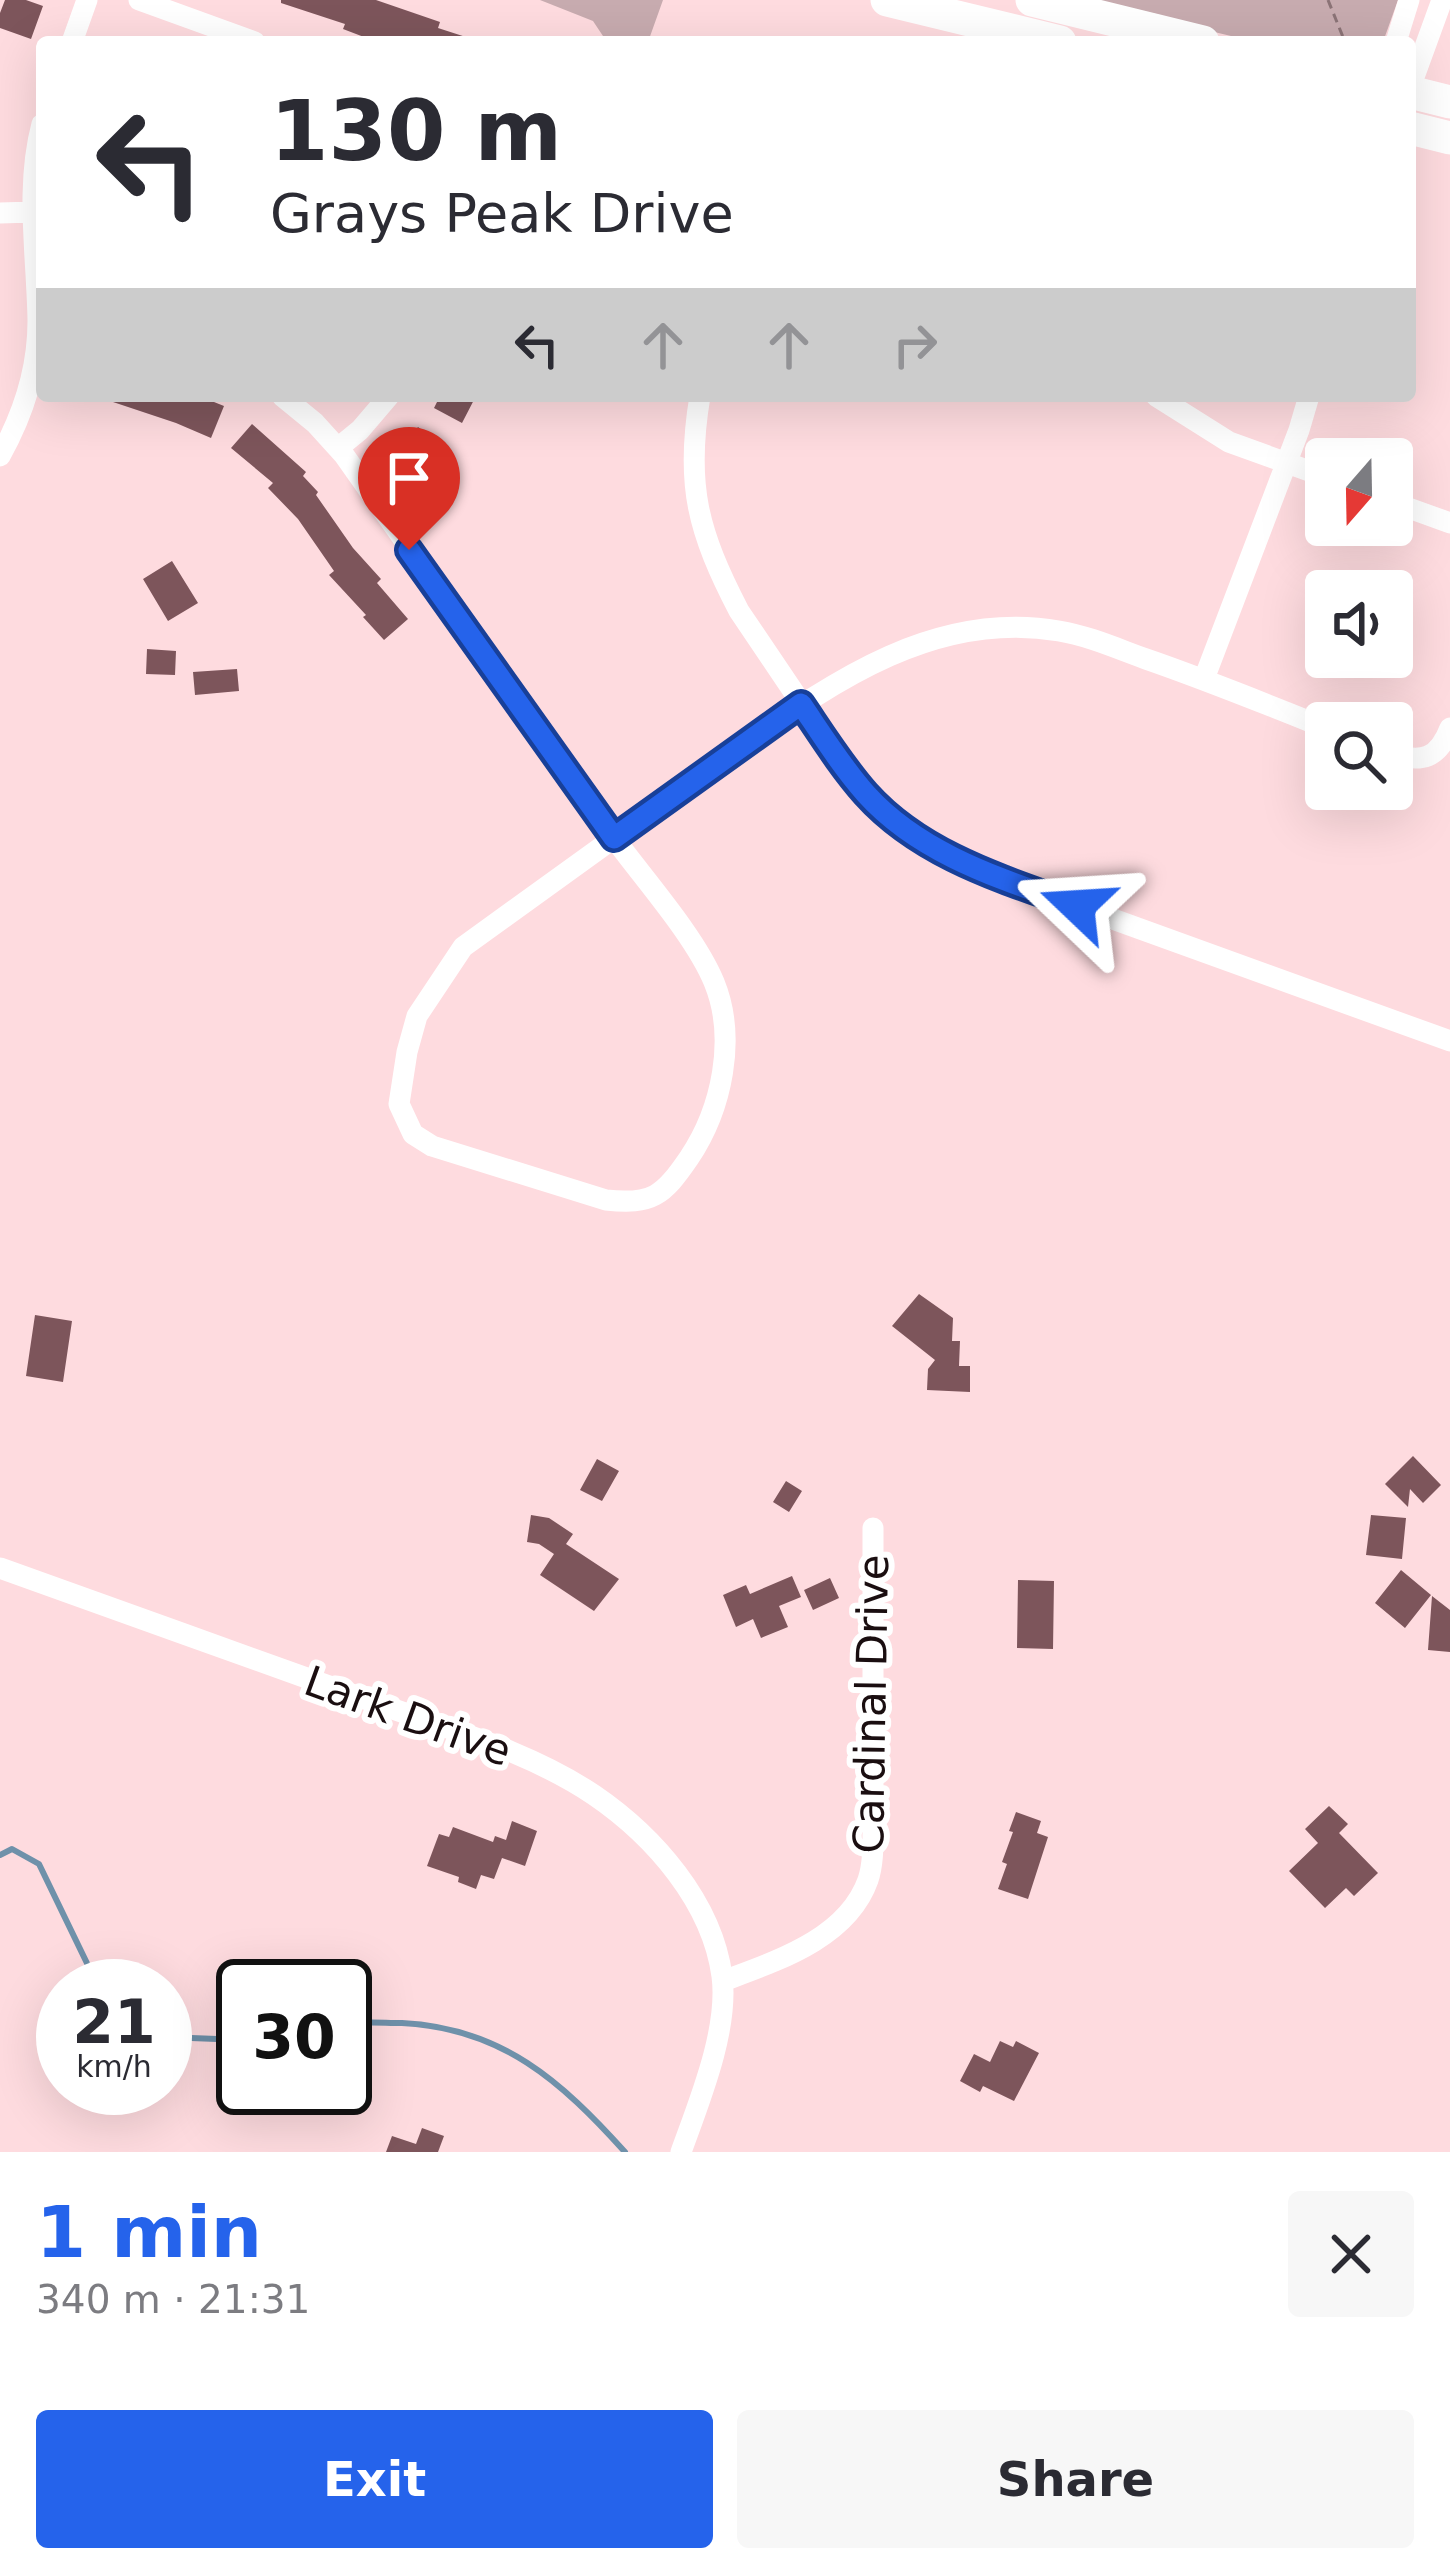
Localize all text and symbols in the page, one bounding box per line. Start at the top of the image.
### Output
text: 130 m [270,82,562,180]
icon: left [72,84,228,240]
text: Grays Peak Drive [270,182,734,245]
icon: left [504,312,570,378]
icon: ahead [630,312,696,378]
icon: ahead [756,312,822,378]
icon: right [882,312,948,378]
pin [358,427,460,550]
north arrow [1305,438,1413,546]
map controls [1305,438,1413,810]
icon: arrive [376,445,442,511]
button: sound [1305,570,1413,678]
button: search [1305,702,1413,810]
position arrow [1014,843,1140,969]
street label: Cardinal Drive [844,1554,898,1854]
street label: Lark Drive [298,1656,518,1776]
speed limit sign: 30 [216,1959,372,2115]
text: 21 [72,1987,156,2057]
text: km/h [76,2049,152,2084]
text: 1 min [36,2190,262,2274]
button: close [1288,2191,1414,2317]
text: 340 m · 21:31 [36,2277,310,2322]
button: Exit [36,2410,713,2548]
button: Share [737,2410,1414,2548]

